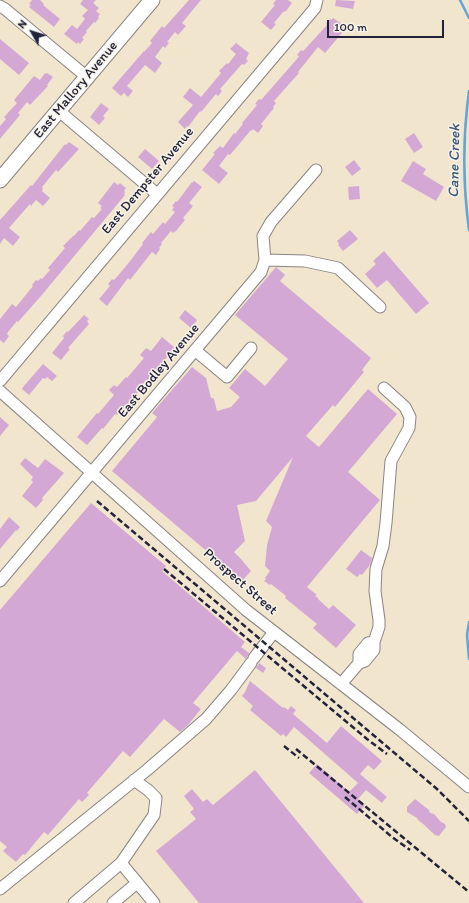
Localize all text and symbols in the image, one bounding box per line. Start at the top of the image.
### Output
north arrow [12,12,52,52]
scale bar [329,12,446,38]
text: N [15,17,30,31]
text: 100 m [334,20,367,34]
street label: East Mallory Avenue [30,38,122,142]
street label: East Dempster Avenue [98,124,198,238]
water label: Cane Creek [445,124,465,198]
street label: East Bodley Avenue [115,321,203,421]
street label: Prospect Street [199,545,281,619]

